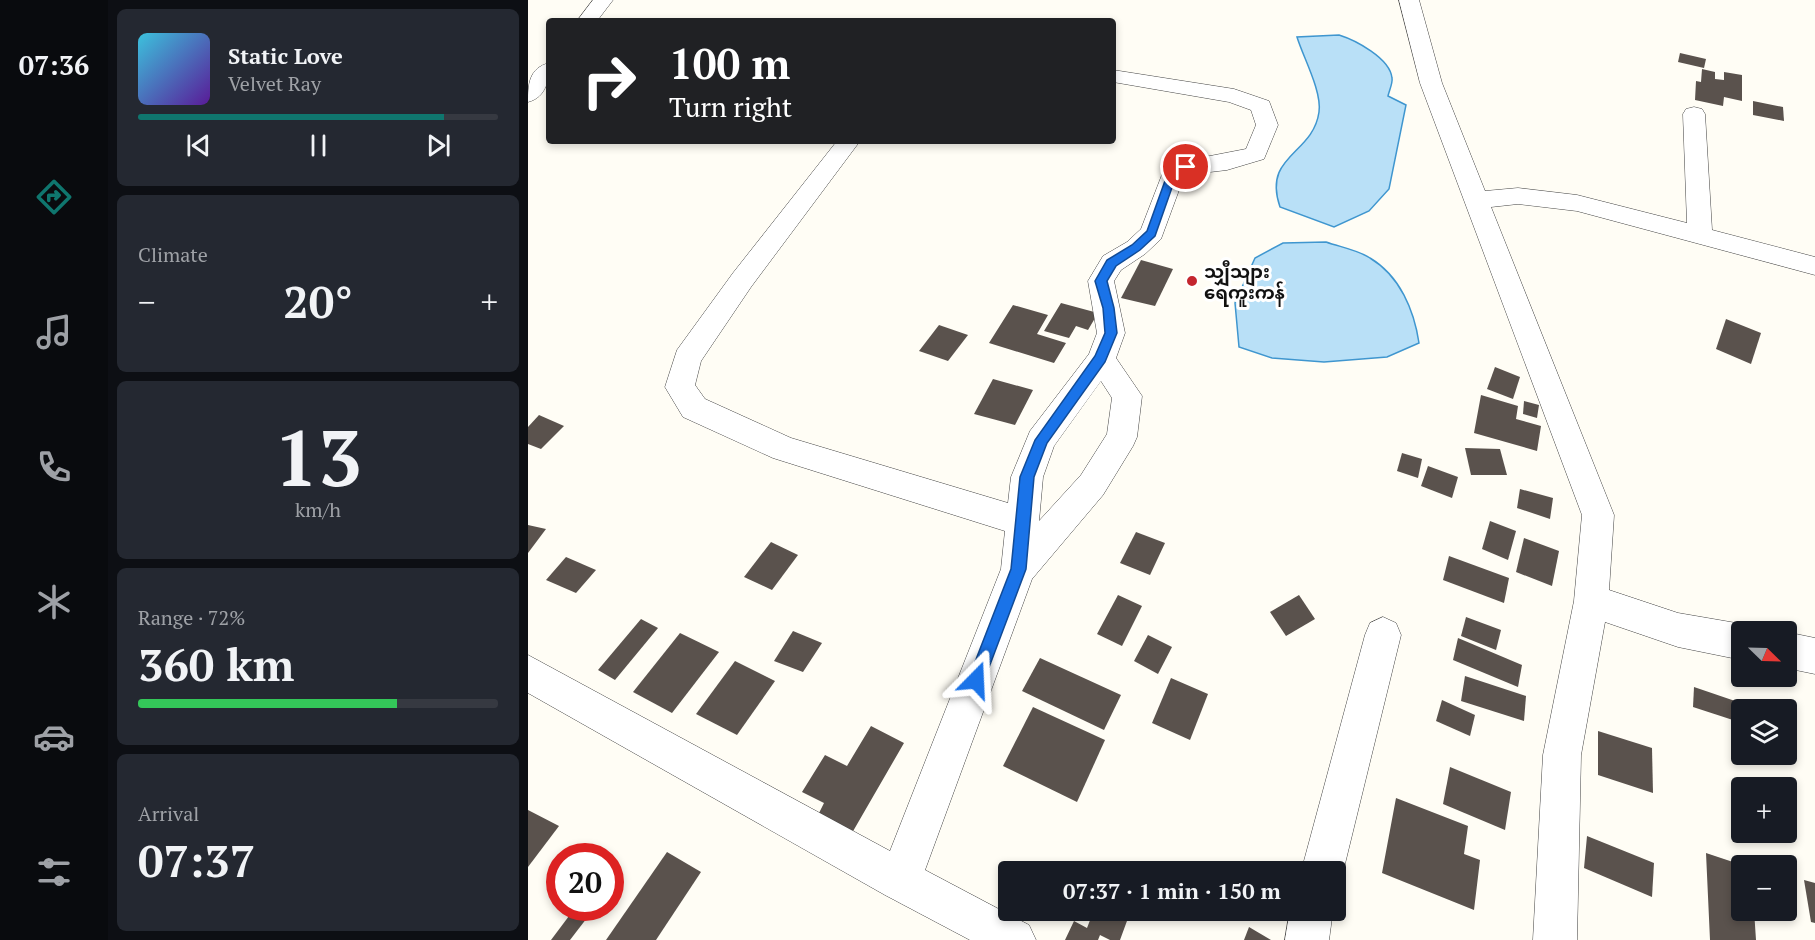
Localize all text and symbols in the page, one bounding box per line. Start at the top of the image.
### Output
text: 100 m [669,35,790,91]
text: Static Love [228,41,343,70]
icon: right [570,42,648,120]
text: 07:36 [19,47,89,83]
text: Velvet Ray [228,70,321,97]
text: Turn right [669,89,792,125]
icon: previous [182,129,215,162]
icon: pause [302,129,335,162]
icon: next [422,129,455,162]
pin [1160,141,1211,192]
icon: arrive [1169,150,1202,183]
icon: directions [33,176,75,218]
text: Climate [138,241,208,268]
place label: သျှီသျား ရေကူးကန် [1204,259,1285,307]
text: 20° [283,271,353,331]
marker: သျှီသျား ရေကူးကန် [1185,274,1199,288]
text: − [138,280,156,323]
text: + [480,280,498,323]
icon: music [33,311,75,353]
text: 13 [274,405,362,508]
icon: phone [33,446,75,488]
text: km/h [295,496,341,523]
icon: climate [33,581,75,623]
text: Range · 72% [138,604,245,631]
north arrow [1731,621,1797,687]
map controls [1731,621,1797,921]
text: 360 km [138,634,294,694]
position arrow [944,648,1008,712]
button: layers [1731,699,1797,765]
icon: car [33,716,75,758]
button: + [1731,777,1797,843]
text: Arrival [138,800,199,827]
text: 07:37 [138,830,255,890]
speed limit sign: 20 [546,843,624,921]
icon: filters [33,851,75,893]
button: − [1731,855,1797,921]
text: 07:37 · 1 min · 150 m [1063,876,1281,905]

